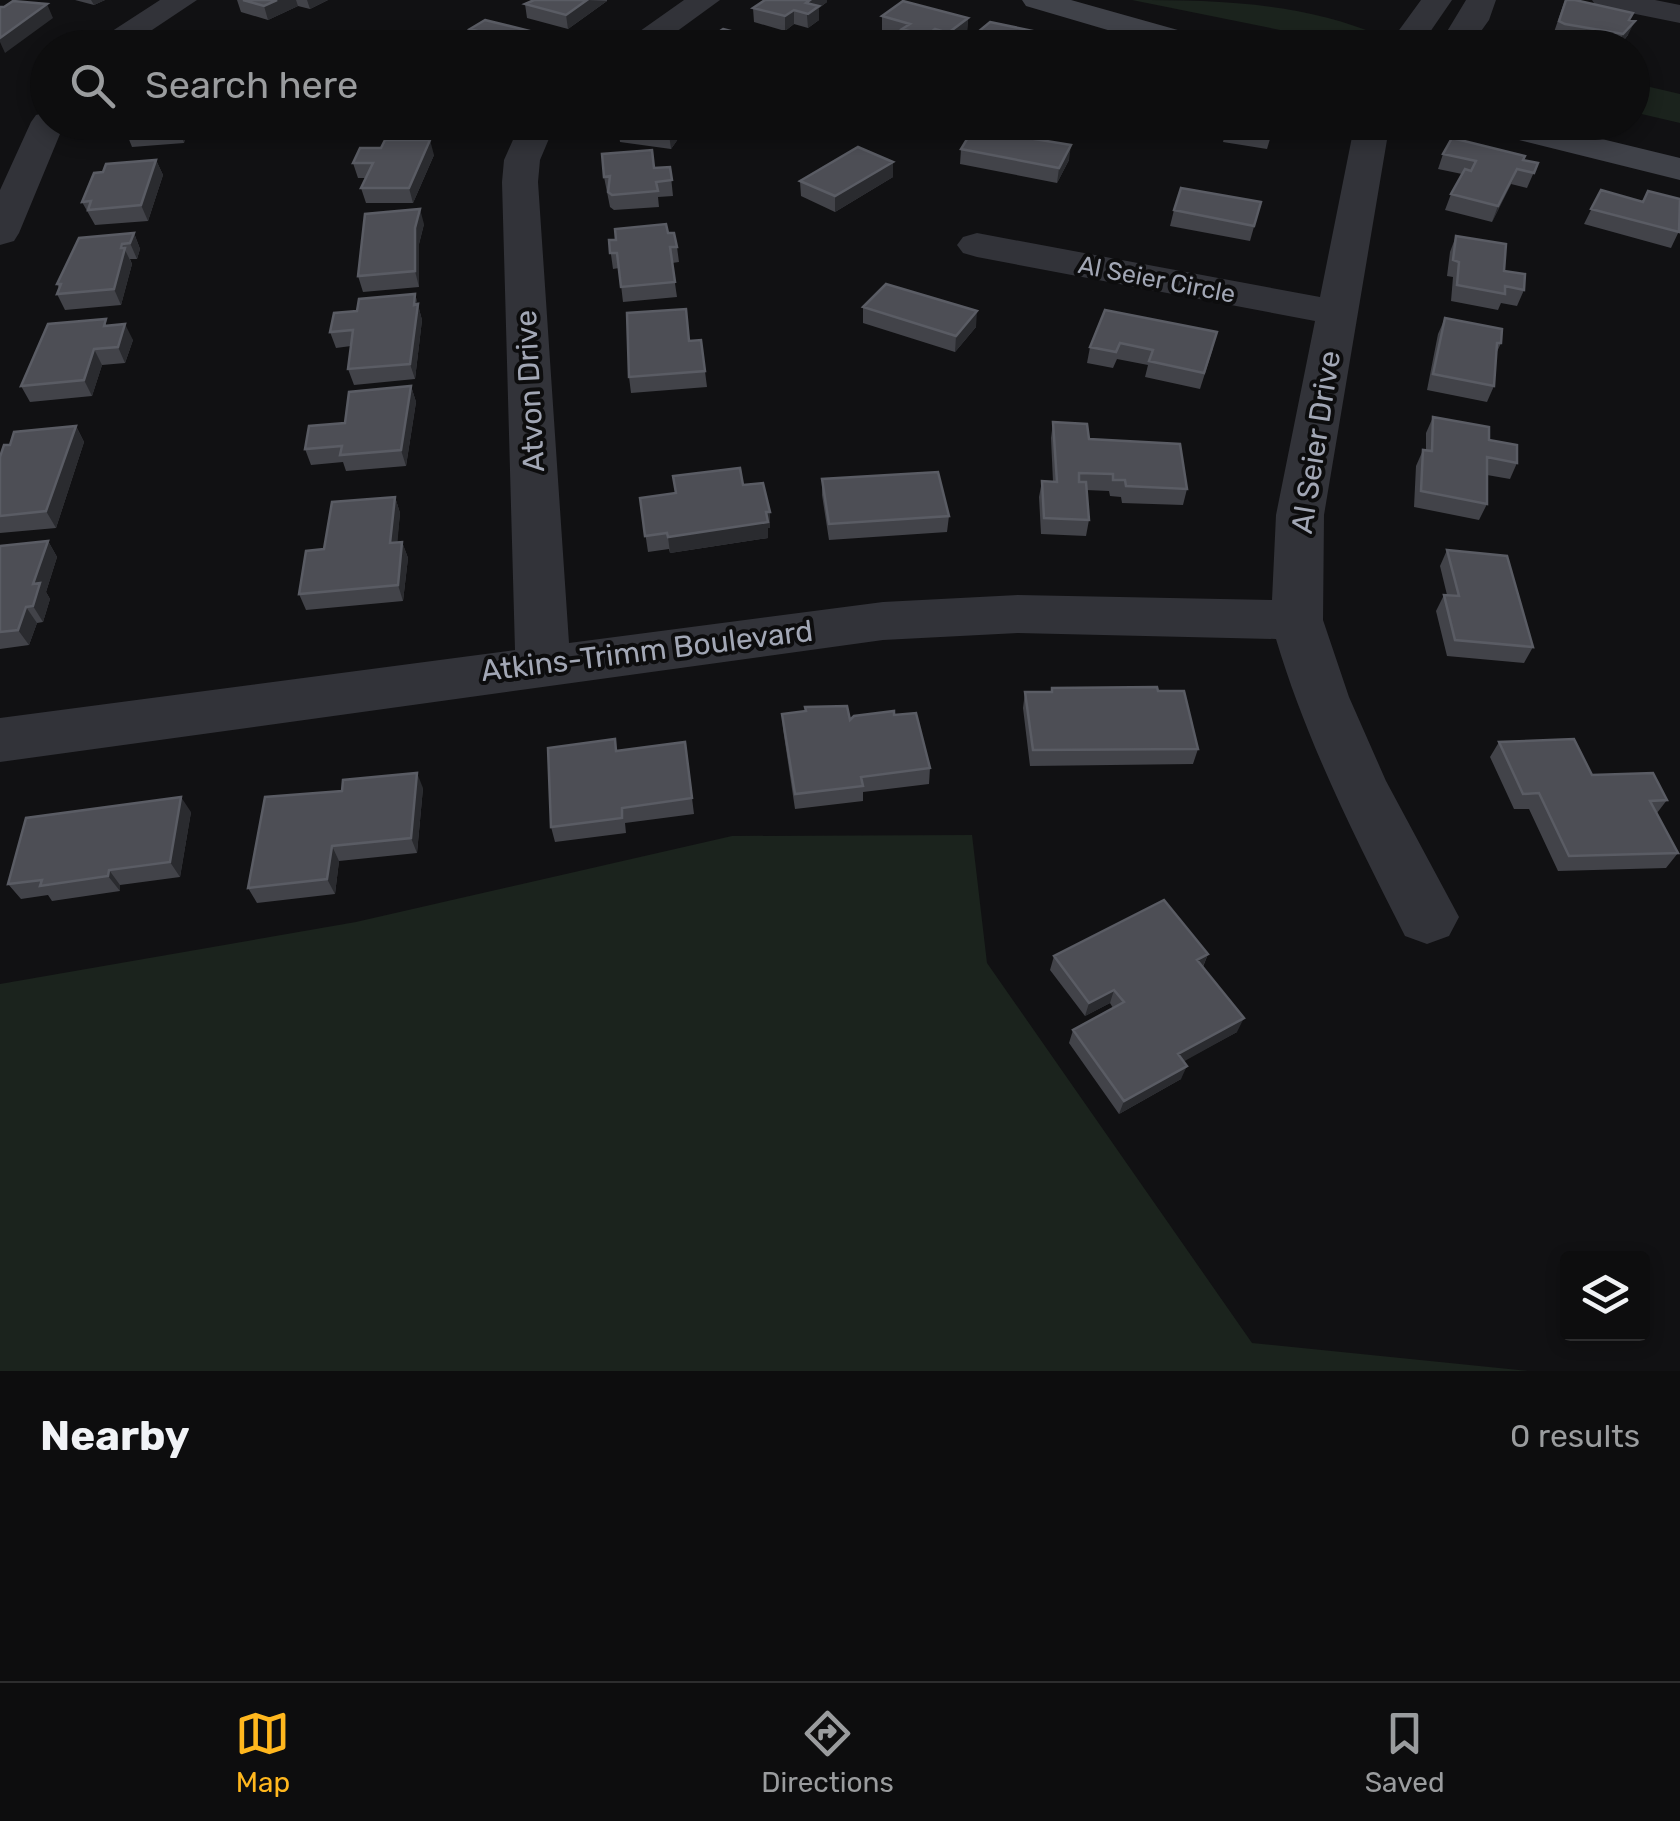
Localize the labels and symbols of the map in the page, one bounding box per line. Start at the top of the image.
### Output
street label: Al Seier Circle [1076,250,1238,309]
street label: Atvon Drive [508,309,552,473]
street label: Al Seier Drive [1284,348,1348,536]
street label: Atkins-Trimm Boulevard [479,613,815,689]

